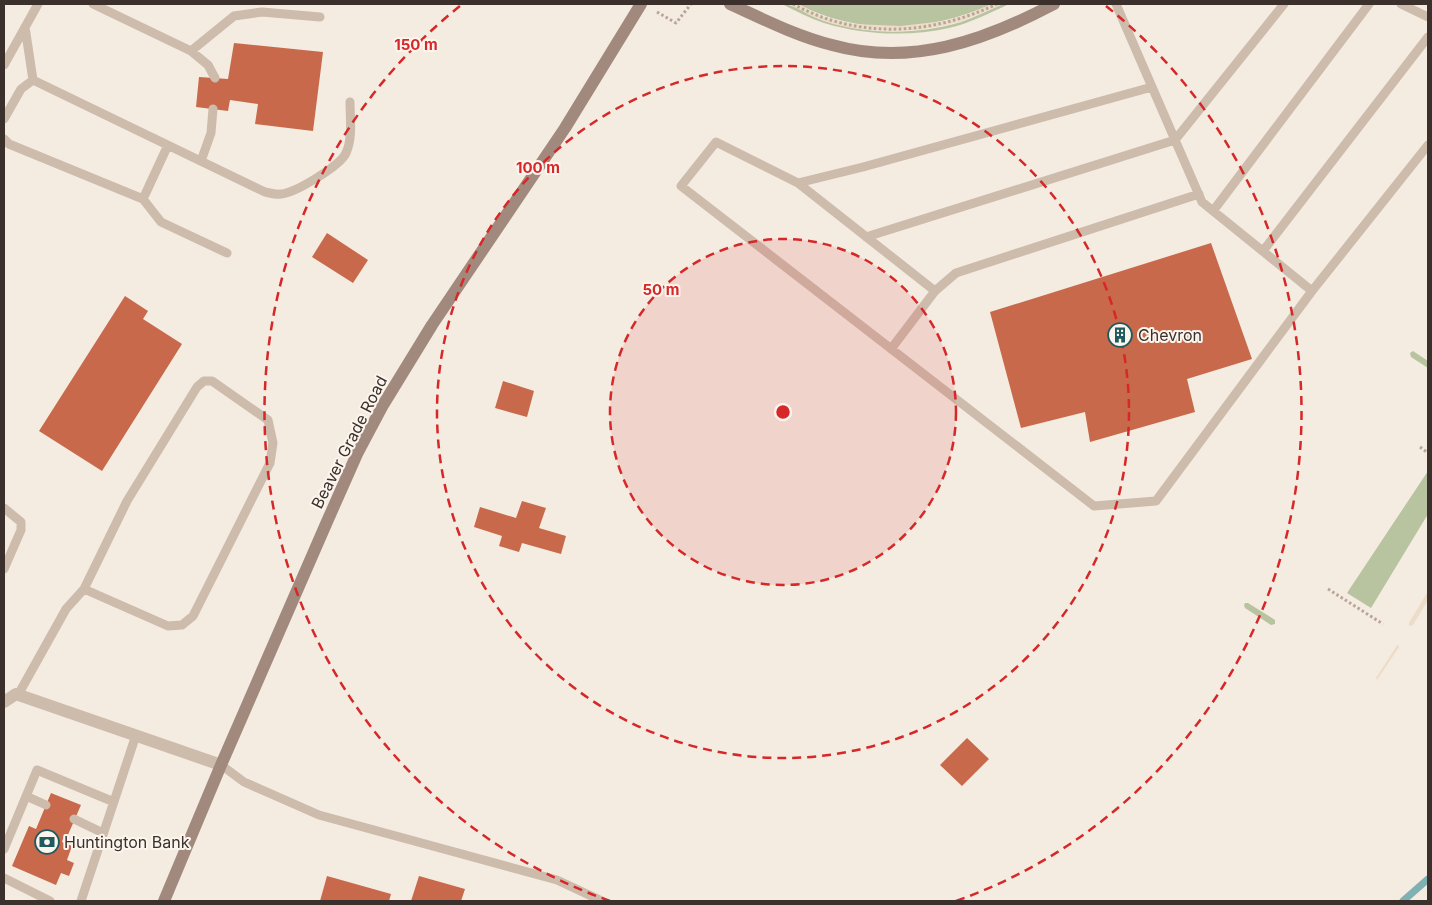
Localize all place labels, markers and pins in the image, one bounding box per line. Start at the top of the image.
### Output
building icon: Chevron [1107,322,1133,348]
place label: Chevron [1138,325,1202,345]
centre of rings [774,403,792,421]
bank icon: Huntington Bank [34,829,60,855]
place label: Huntington Bank [64,832,190,852]

